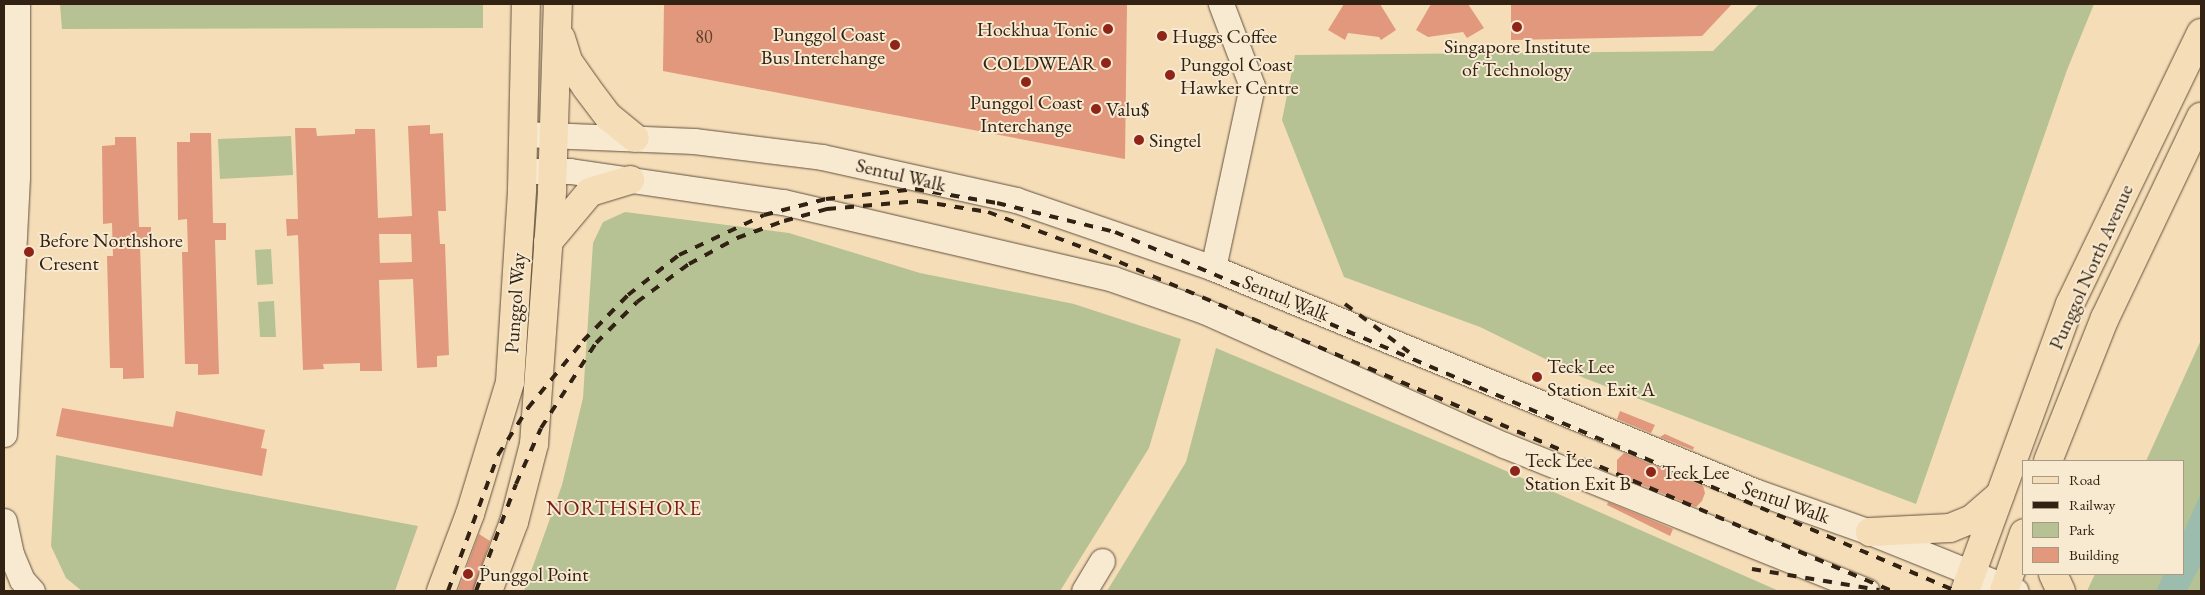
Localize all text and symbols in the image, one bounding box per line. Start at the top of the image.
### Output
place label: Hockhua Tonic [977,17,1098,41]
marker: Singapore Institute of Technology [1511,21,1523,33]
place label: Punggol Coast Bus Interchange [761,22,885,69]
marker: Hockhua Tonic [1102,23,1114,35]
place label: Huggs Coffee [1172,24,1277,48]
house number: 80 [695,26,713,48]
marker: Huggs Coffee [1156,30,1168,42]
place label: Singapore Institute of Technology [1444,35,1590,82]
marker: Punggol Coast Bus Interchange [889,39,901,51]
place label: COLDWEAR [983,51,1096,75]
place label: Punggol Coast Hawker Centre [1180,52,1299,99]
marker: COLDWEAR [1100,57,1112,69]
marker: Punggol Coast Hawker Centre [1164,69,1176,81]
marker: Punggol Coast Interchange [1020,76,1032,88]
place label: Punggol Coast Interchange [970,90,1082,137]
place label: Valu$ [1106,97,1150,121]
marker: Valu$ [1090,103,1102,115]
place label: Singtel [1149,128,1201,152]
marker: Singtel [1133,134,1145,146]
street label: Sentul Walk [854,153,948,197]
street label: Punggol North Avenue [2044,181,2138,353]
place label: Before Northshore Cresent [39,228,183,275]
marker: Before Northshore Cresent [23,246,35,258]
street label: Punggol Way [500,252,530,354]
street label: Sentul Walk [1239,270,1333,326]
place label: Teck Lee Station Exit A [1547,354,1655,401]
marker: Teck Lee Station Exit A [1531,371,1543,383]
place label: Teck Lee Station Exit B [1525,448,1631,495]
place label: Teck Lee [1662,460,1729,484]
legend [2022,460,2185,575]
marker: Teck Lee Station Exit B [1509,465,1521,477]
marker: Teck Lee [1644,465,1658,479]
text: Road [2069,470,2100,489]
street label: Sentul Walk [1739,475,1833,529]
district label: NORTHSHORE [545,495,703,521]
text: Railway [2069,495,2115,514]
text: Park [2069,520,2095,539]
text: Building [2069,545,2119,564]
place label: Punggol Point [479,562,589,586]
marker: Punggol Point [461,567,475,581]

